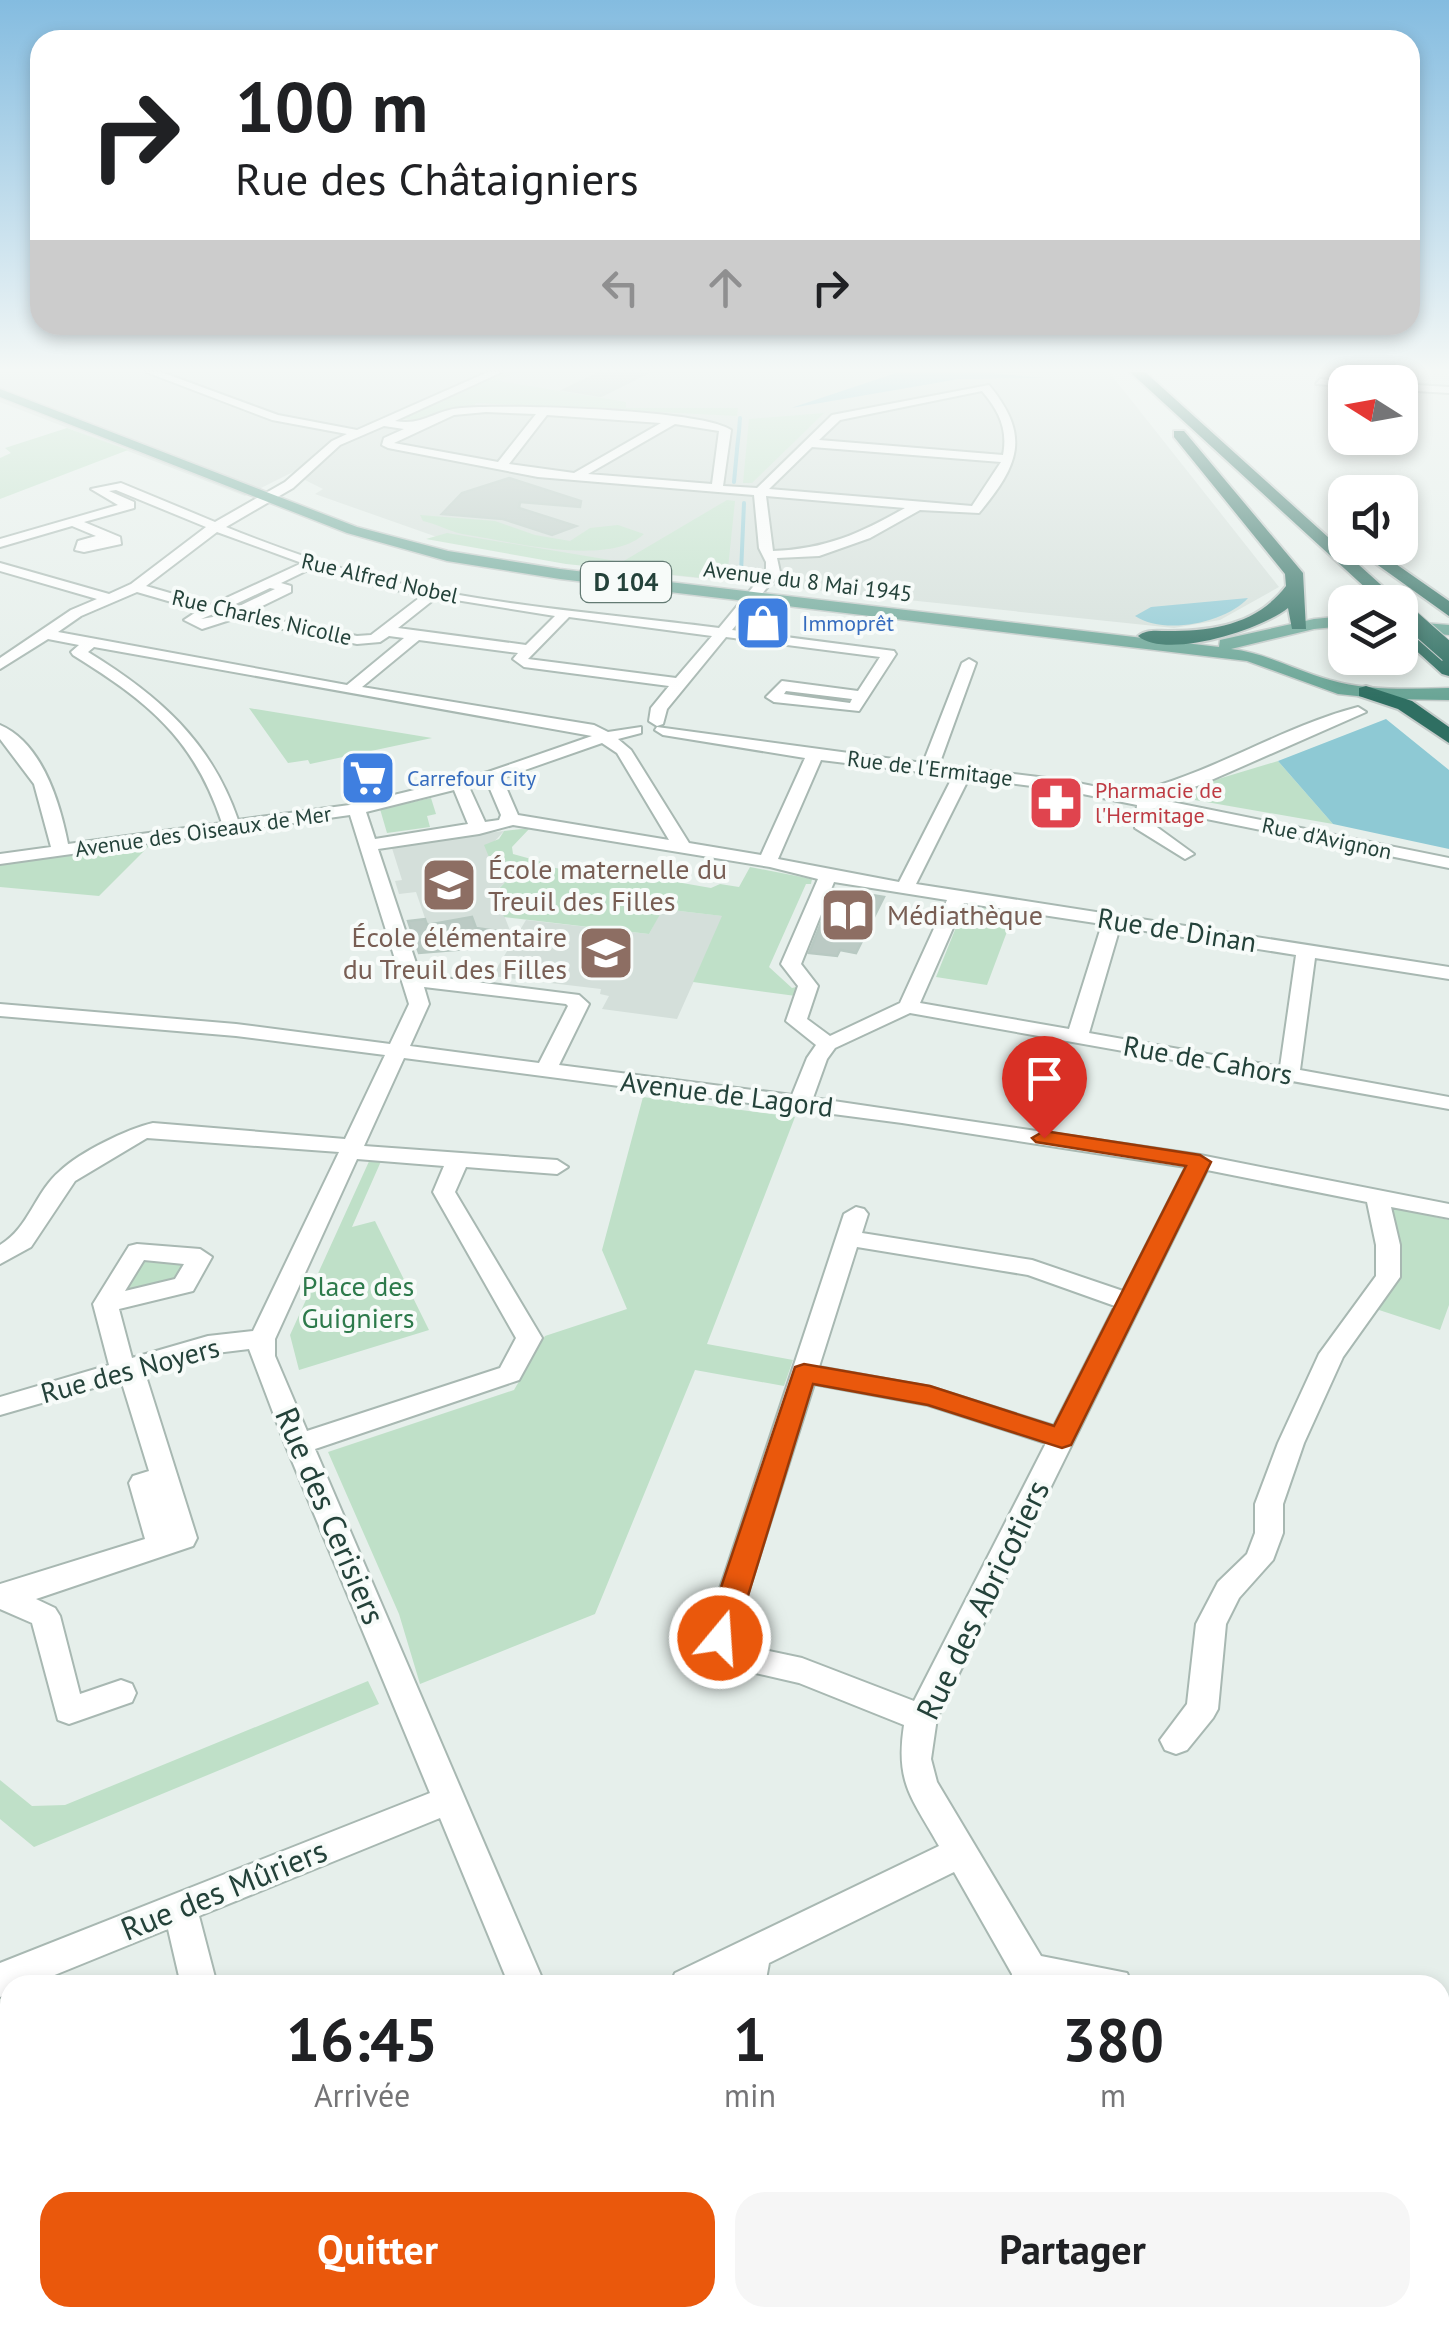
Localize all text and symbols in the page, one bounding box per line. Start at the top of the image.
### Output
text: 100 m [235,61,428,151]
icon: right [70,70,200,200]
text: Rue des Châtaigniers [235,149,639,207]
icon: left [593,260,648,315]
icon: ahead [698,260,753,315]
icon: right [803,260,858,315]
north arrow [1328,365,1418,455]
map controls [1328,365,1418,675]
button: sound [1328,475,1418,565]
street label: Rue Alfred Nobel [299,546,462,610]
street label: Avenue du 8 Mai 1945 [702,554,914,608]
road number: D 104 [581,562,671,602]
street label: Rue Charles Nicolle [169,583,355,651]
button: layers [1328,585,1418,675]
shop icon: Immoprêt [733,593,793,653]
place label: Immoprêt [802,609,894,637]
street label: Rue de l'Ermitage [846,744,1014,792]
supermarket icon: Carrefour City [338,748,398,808]
place label: Carrefour City [407,764,537,792]
pharmacy icon: Pharmacie de l'Hermitage [1026,773,1086,833]
place label: Pharmacie de l'Hermitage [1095,776,1222,829]
street label: Avenue des Oiseaux de Mer [73,799,333,863]
street label: Rue d'Avignon [1260,811,1394,865]
place label: École maternelle du Treuil des Filles [488,850,727,919]
school or university icon: École maternelle du Treuil des Filles [419,855,479,915]
library icon: Médiathèque [818,885,878,945]
place label: Médiathèque [887,896,1043,933]
street label: Rue de Dinan [1095,899,1259,960]
place label: École élémentaire du Treuil des Filles [343,918,567,987]
school or university icon: École élémentaire du Treuil des Filles [576,923,636,983]
street label: Rue de Cahors [1121,1026,1295,1093]
pin [1002,1036,1087,1139]
icon: arrive [1017,1051,1072,1106]
street label: Avenue de Lagord [619,1062,836,1125]
park label: Place des Guigniers [301,1267,415,1336]
street label: Rue des Noyers [36,1328,223,1411]
street label: Rue des Cerisiers [266,1401,396,1630]
street label: Rue des Abricotiers [906,1473,1058,1726]
position arrow [668,1586,772,1690]
street label: Rue des Mûriers [114,1829,333,1950]
text: 16:45 [286,2000,438,2078]
text: 1 [733,2000,767,2078]
text: 380 [1062,2000,1164,2078]
text: Arrivée [314,2074,410,2116]
text: min [724,2074,776,2116]
text: m [1100,2074,1126,2116]
button: Quitter [40,2192,715,2307]
button: Partager [735,2192,1410,2307]

